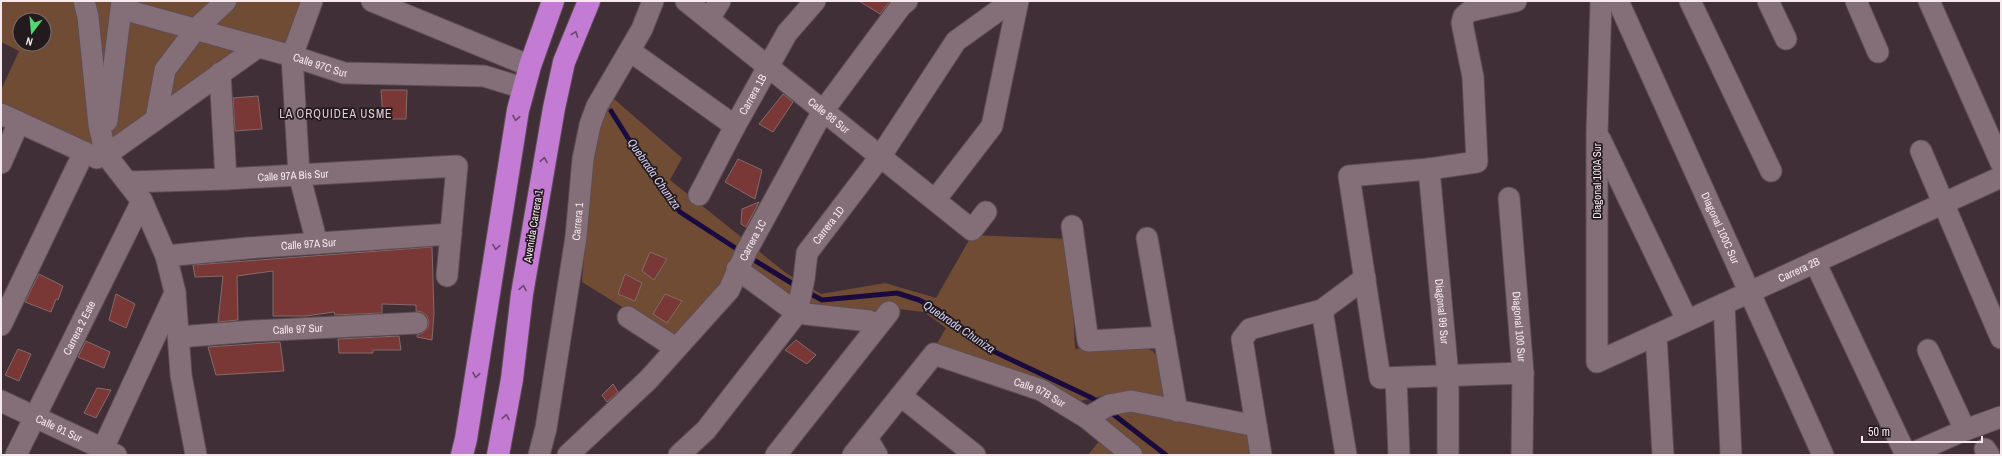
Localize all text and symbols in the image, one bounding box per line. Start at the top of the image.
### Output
north arrow [12,12,52,52]
one-way arrow [571,30,579,37]
text: N [24,34,34,49]
street label: Calle 97C Sur [291,50,347,80]
street label: Carrera 1B [736,72,770,117]
street label: Calle 98 Sur [805,94,853,136]
district label: LA ORQUIDEA USME [279,106,393,122]
one-way arrow [513,115,521,121]
water label: Quebrada Chuniza [624,135,685,213]
street label: Diagonal 100A Sur [1590,143,1604,219]
one-way arrow [539,157,548,163]
street label: Calle 97A Bis Sur [257,166,329,184]
street label: Avenida Carrera 1 [520,189,546,264]
street label: Diagonal 100C Sur [1698,190,1743,266]
street label: Carrera 1 [569,202,586,241]
street label: Carrera 1D [809,203,847,247]
street label: Carrera 1C [736,217,770,263]
street label: Calle 97A Sur [280,235,337,253]
one-way arrow [492,244,501,250]
street label: Carrera 2B [1776,254,1822,285]
street label: Diagonal 99 Sur [1432,278,1452,345]
one-way arrow [518,285,527,291]
street label: Diagonal 100 Sur [1510,291,1529,362]
water label: Quebrada Chuniza [920,297,998,357]
street label: Carrera 2 Este [60,298,98,357]
street label: Calle 97 Sur [273,321,323,337]
one-way arrow [472,372,481,378]
street label: Calle 97B Sur [1012,374,1068,410]
street label: Calle 91 Sur [33,411,84,445]
one-way arrow [501,414,509,420]
scale bar [1862,418,1982,444]
text: 50 m [1868,424,1890,440]

